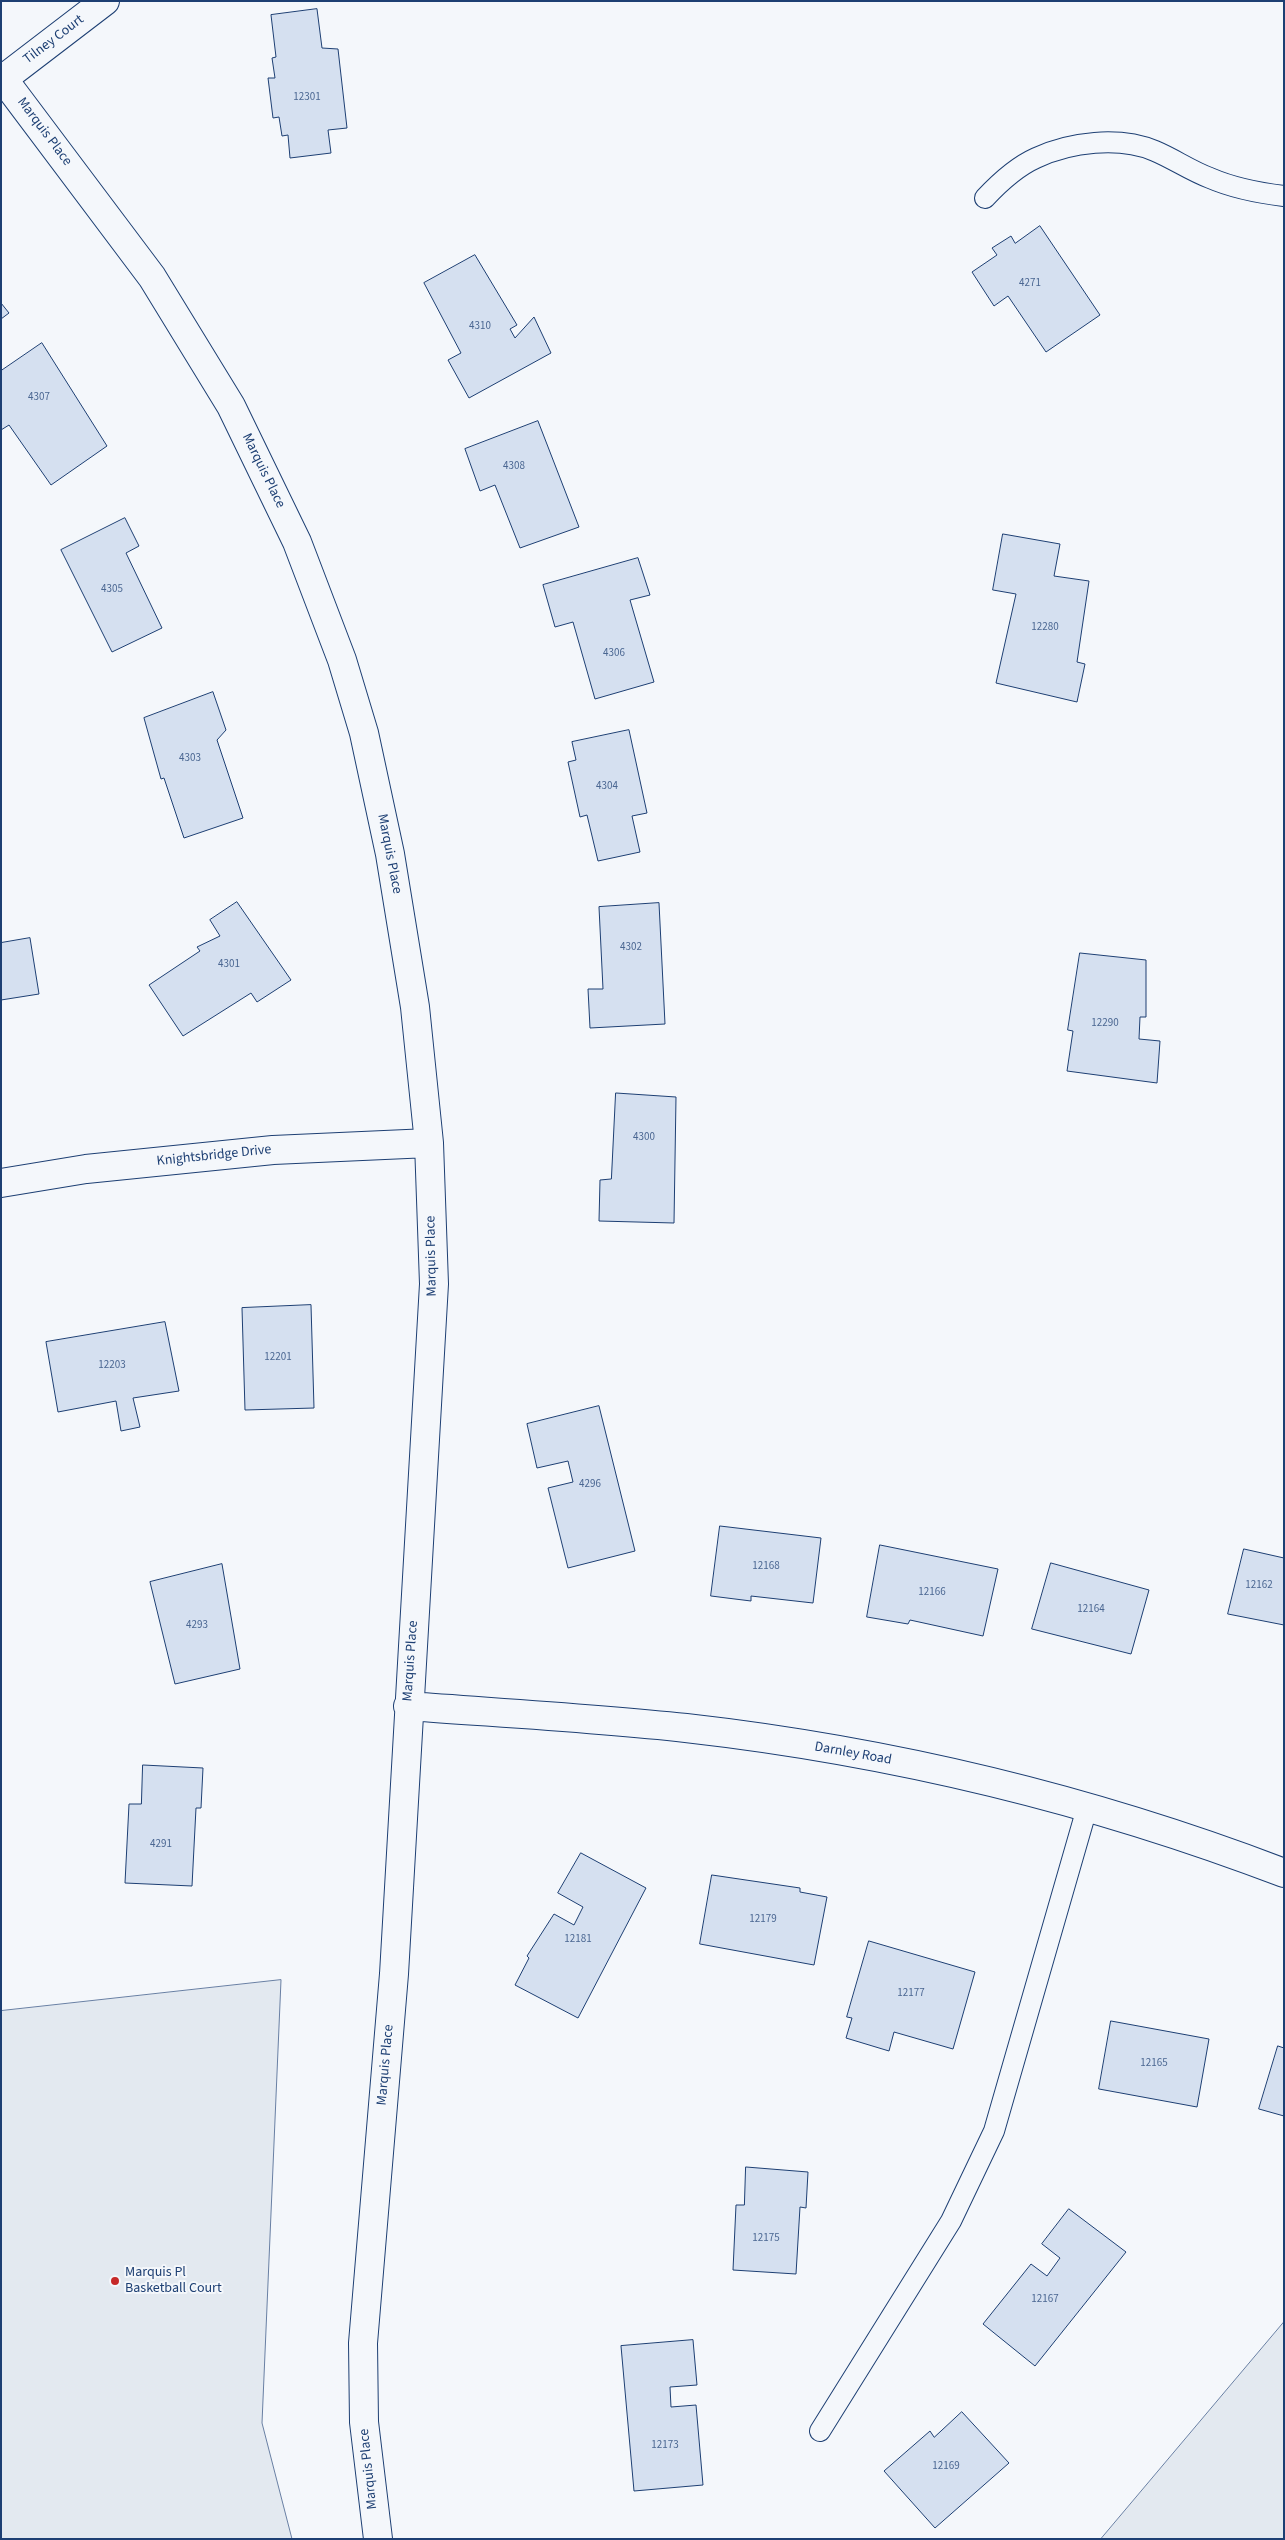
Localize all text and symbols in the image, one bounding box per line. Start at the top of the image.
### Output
street label: Tilney Court [20,12,88,68]
house number: 12301 [293,91,321,105]
street label: Marquis Place [13,95,75,169]
house number: 4271 [1019,277,1041,291]
house number: 4310 [469,320,491,334]
house number: 4307 [28,391,50,405]
street label: Marquis Place [238,431,288,511]
house number: 4308 [503,460,525,474]
house number: 4305 [101,583,123,597]
house number: 12280 [1031,621,1059,635]
house number: 4306 [603,647,625,661]
house number: 4303 [179,752,201,766]
house number: 4304 [596,780,618,794]
street label: Marquis Place [373,813,405,895]
house number: 4302 [620,941,642,955]
house number: 4301 [218,958,240,972]
house number: 12290 [1091,1017,1119,1031]
house number: 4300 [633,1131,655,1145]
street label: Knightsbridge Drive [156,1142,272,1170]
street label: Marquis Place [423,1215,441,1297]
house number: 12201 [264,1351,292,1365]
house number: 12203 [98,1359,126,1373]
house number: 4296 [579,1478,601,1492]
house number: 12168 [752,1560,780,1574]
house number: 12162 [1245,1579,1273,1593]
house number: 12166 [918,1586,946,1600]
house number: 12164 [1077,1603,1105,1617]
house number: 4293 [186,1619,208,1633]
street label: Marquis Place [400,1620,422,1702]
street label: Darnley Road [813,1739,893,1769]
house number: 4291 [150,1838,172,1852]
house number: 12179 [749,1913,777,1927]
house number: 12181 [564,1933,592,1947]
house number: 12177 [897,1987,925,2001]
street label: Marquis Place [374,2024,398,2106]
house number: 12165 [1140,2057,1168,2071]
house number: 12175 [752,2232,780,2246]
place label: Marquis Pl Basketball Court [125,2265,222,2298]
marker: Marquis Pl Basketball Court [109,2275,121,2287]
house number: 12167 [1031,2293,1059,2307]
street label: Marquis Place [356,2428,382,2510]
house number: 12173 [651,2439,679,2453]
house number: 12169 [932,2460,960,2474]

